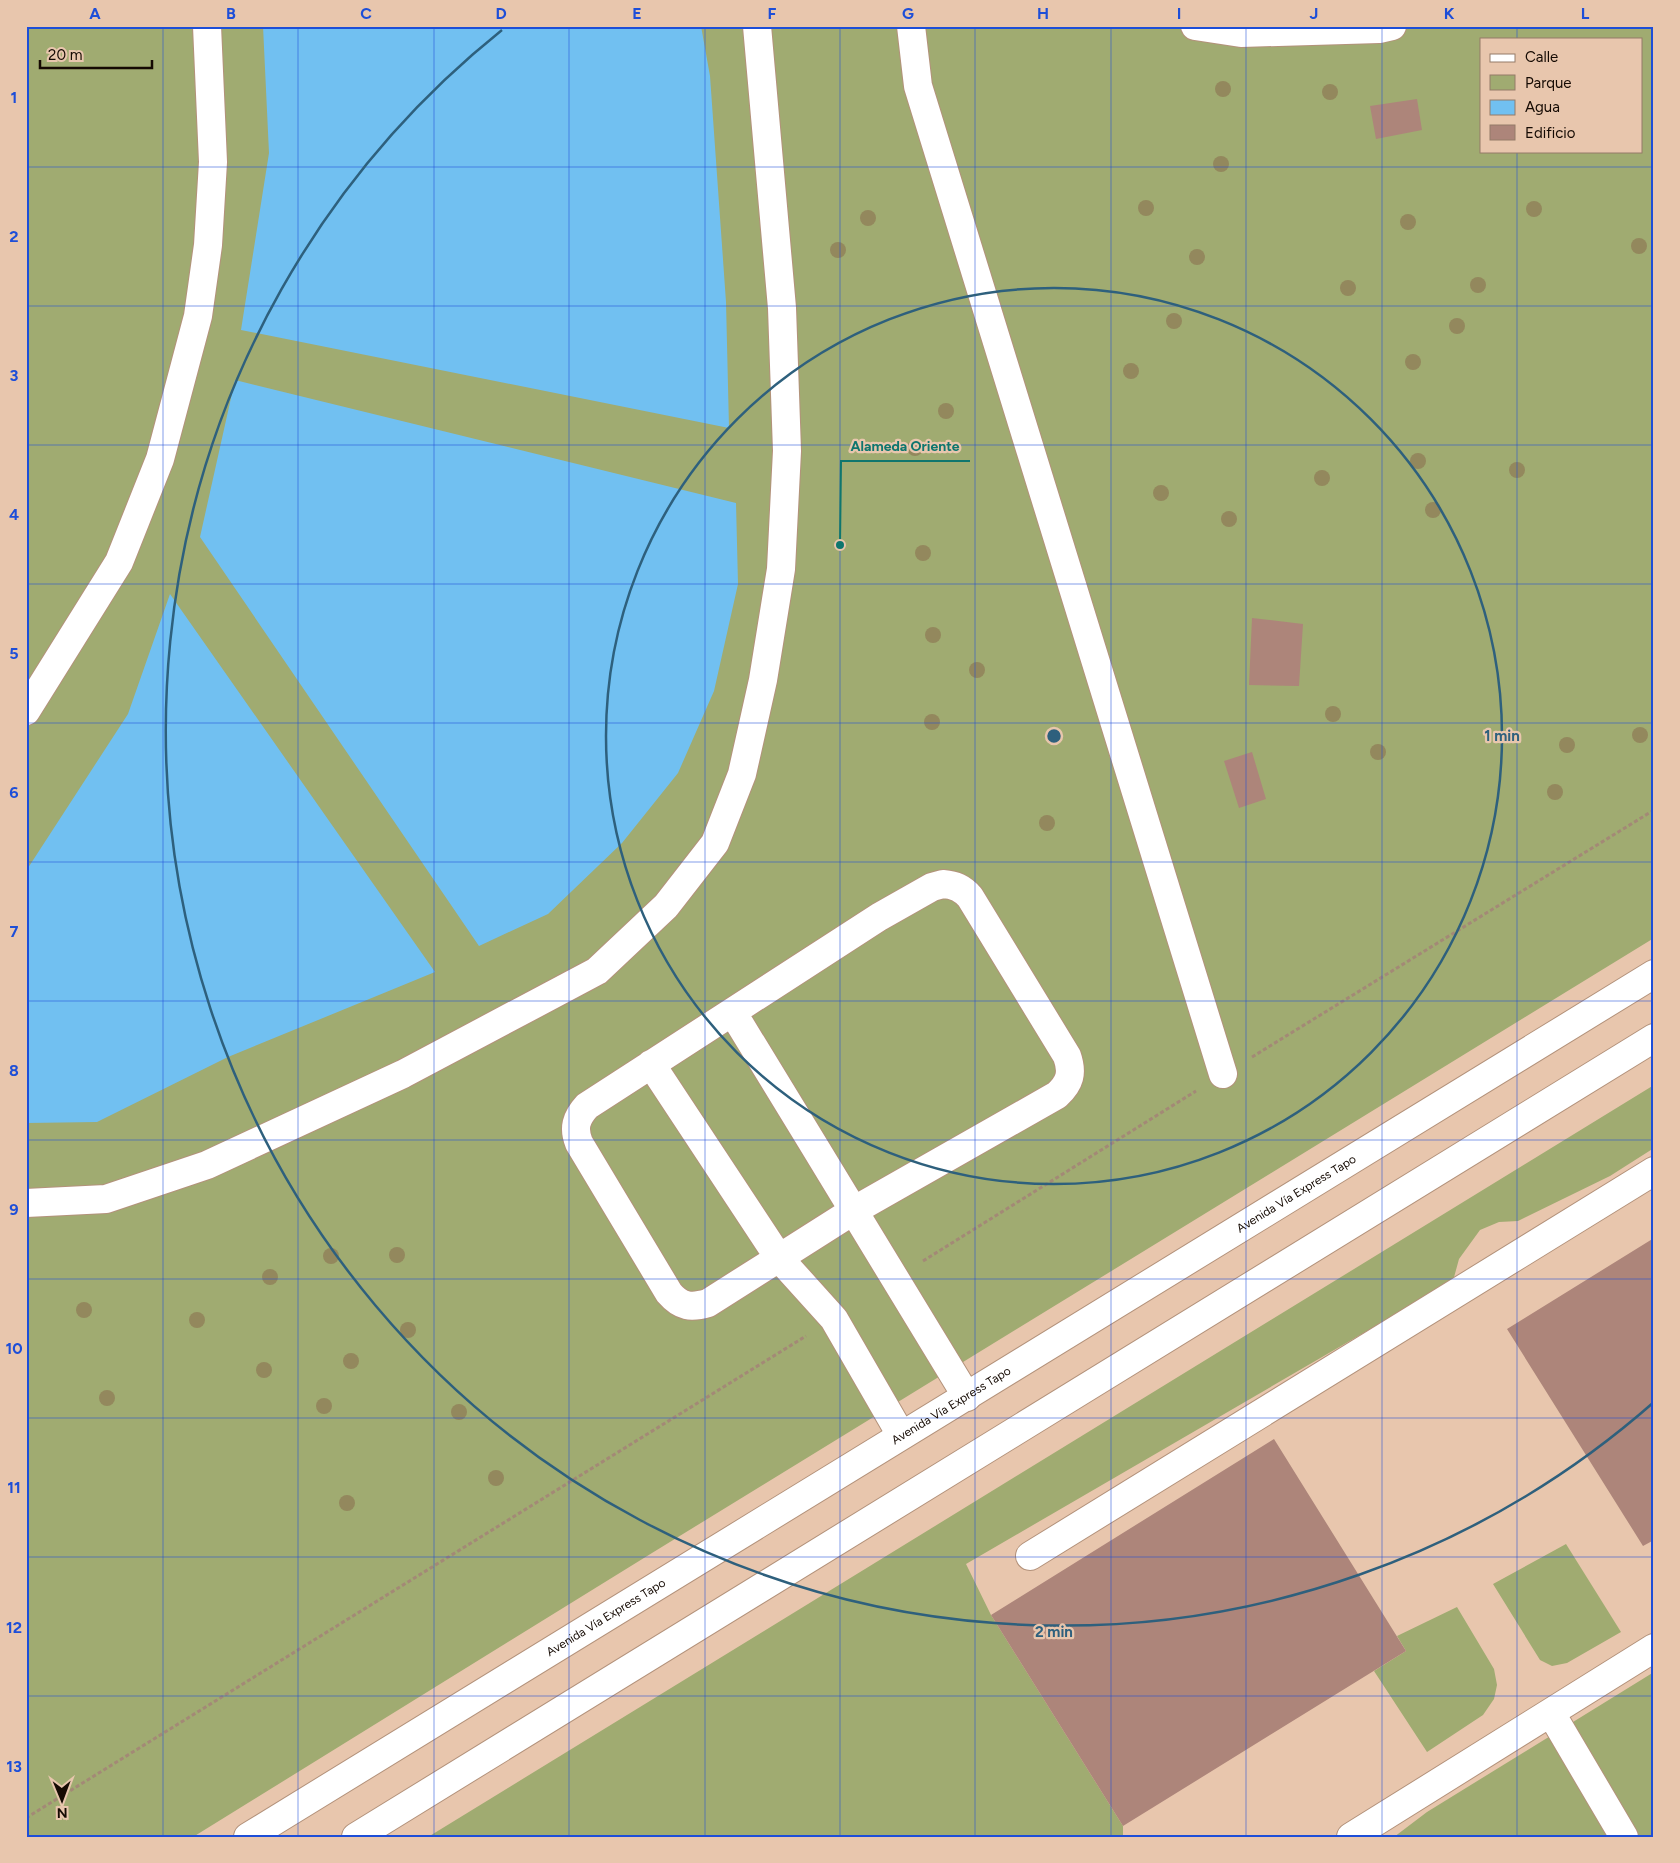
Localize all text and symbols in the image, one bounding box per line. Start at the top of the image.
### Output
text: A [89,4,101,23]
text: B [226,4,236,23]
text: C [360,4,372,23]
text: D [495,4,507,23]
text: E [632,4,642,23]
text: F [768,4,777,23]
text: G [902,4,914,23]
text: H [1037,4,1049,23]
text: I [1177,4,1181,23]
text: J [1310,4,1318,23]
text: K [1444,4,1455,23]
text: L [1581,4,1590,23]
scale bar [40,38,152,70]
legend [1480,38,1642,152]
text: 20 m [48,46,82,64]
text: Calle [1525,48,1558,66]
text: Parque [1525,74,1572,92]
text: 1 [11,88,17,107]
text: Agua [1525,98,1560,116]
text: Edificio [1525,124,1576,142]
text: 2 [9,227,19,246]
text: 3 [10,366,19,385]
callout: Alameda Oriente [841,432,970,461]
text: Alameda Oriente [851,438,960,455]
text: 4 [9,505,19,524]
text: 5 [9,644,19,663]
centre of rings [1045,727,1063,745]
text: 1 min [1484,727,1520,745]
text: 6 [9,783,19,802]
text: 7 [10,922,19,941]
text: 8 [9,1061,19,1080]
street label: Avenida Vía Express Tapo [1234,1152,1358,1235]
text: 9 [9,1200,19,1219]
text: 10 [5,1339,23,1358]
street label: Avenida Vía Express Tapo [889,1364,1013,1447]
text: 11 [7,1478,21,1497]
street label: Avenida Vía Express Tapo [544,1575,668,1659]
text: 12 [6,1618,22,1637]
text: 2 min [1035,1623,1073,1641]
text: 13 [6,1757,22,1776]
north arrow [38,1776,88,1826]
text: N [57,1804,68,1821]

